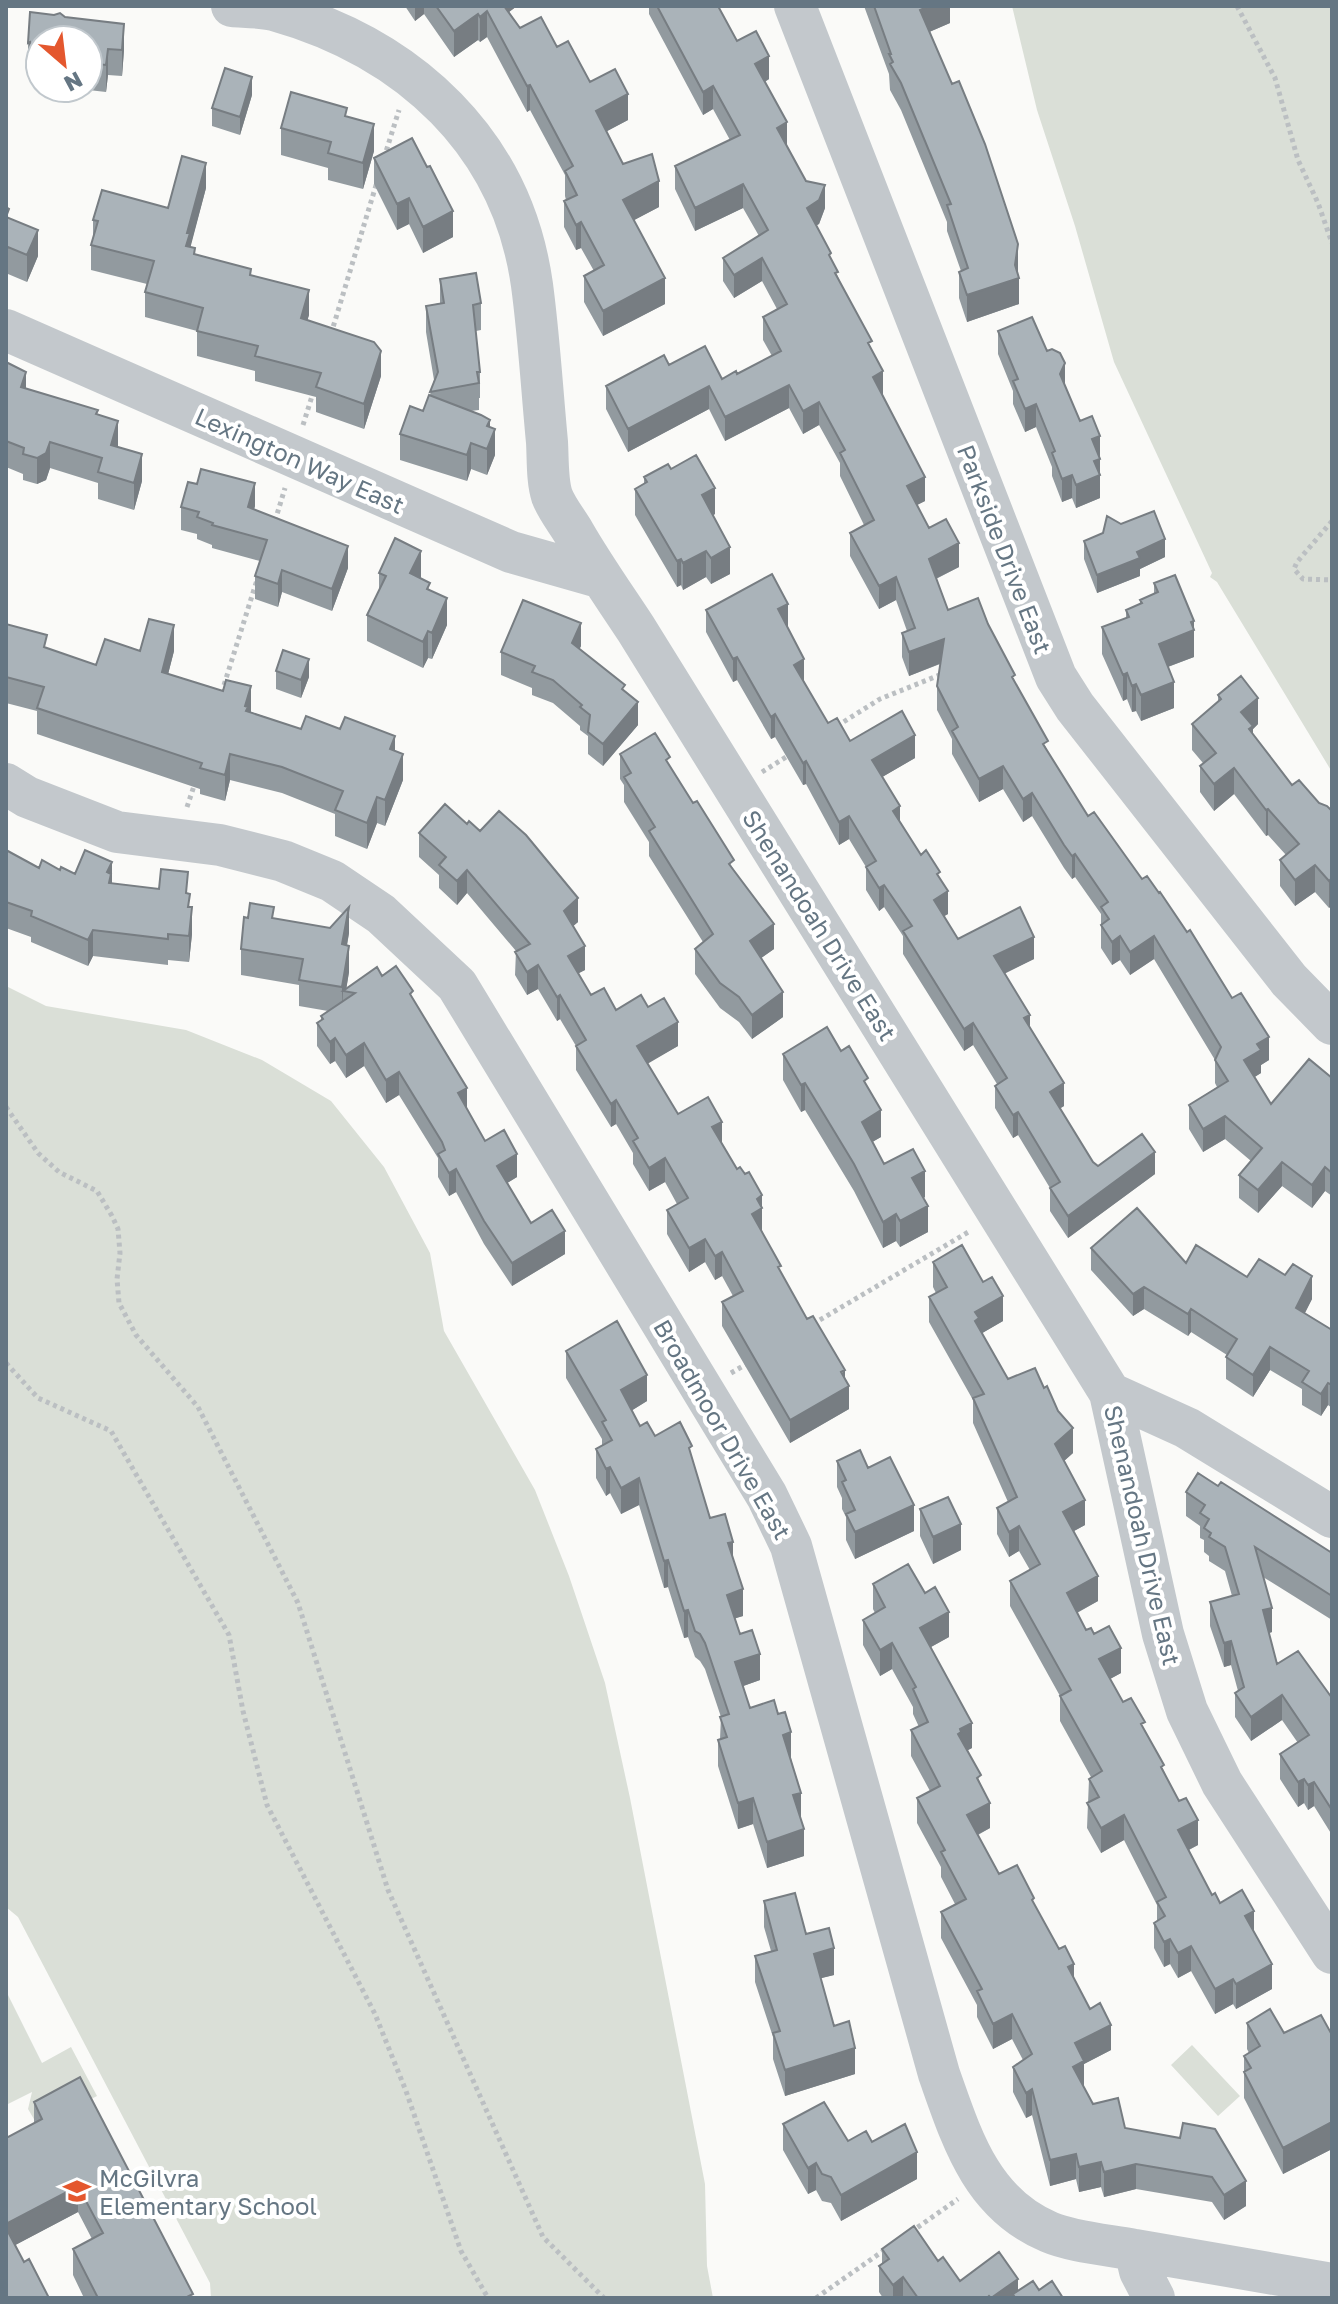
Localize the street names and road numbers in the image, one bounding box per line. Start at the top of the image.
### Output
street label: Lexington Way East [191,401,409,519]
street label: Parkside Drive East [952,440,1058,658]
street label: Shenandoah Drive East [737,804,903,1046]
street label: Broadmoor Drive East [648,1314,798,1544]
street label: Shenandoah Drive East [1099,1402,1187,1668]

